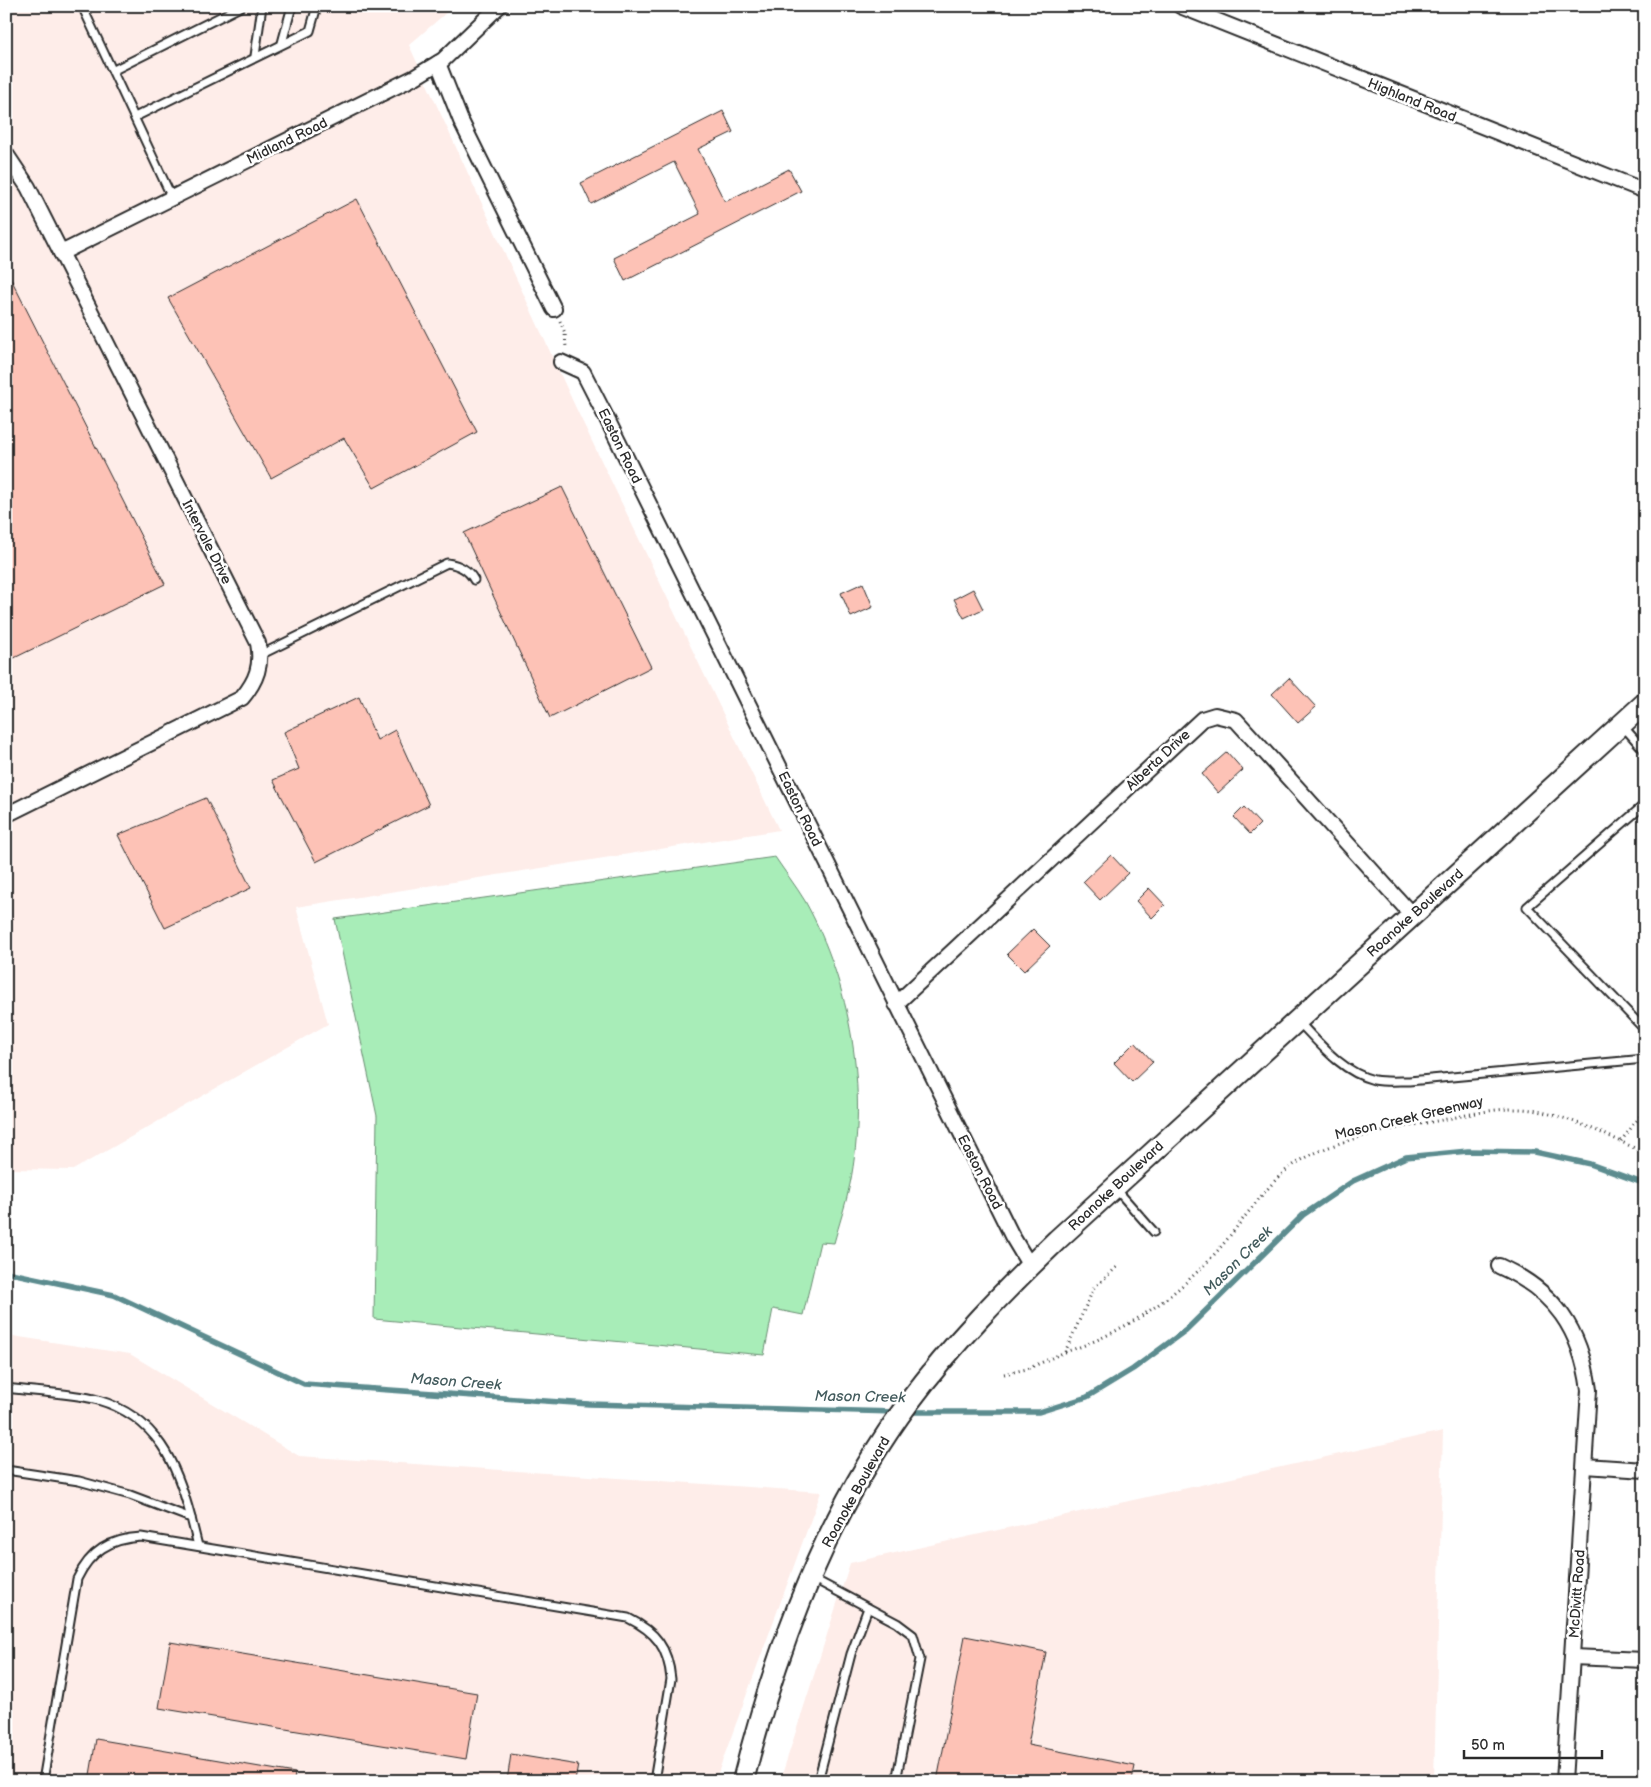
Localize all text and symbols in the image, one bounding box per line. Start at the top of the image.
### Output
street label: Highland Road [1365,75,1459,125]
street label: Midland Road [244,114,330,168]
street label: Easton Road [595,406,645,486]
street label: Intervale Drive [179,497,235,587]
street label: Alberta Drive [1122,726,1194,794]
street label: Easton Road [775,769,825,849]
street label: Roanoke Boulevard [1363,865,1467,961]
street label: Mason Creek Greenway [1333,1092,1485,1143]
street label: Easton Road [954,1132,1006,1212]
street label: Roanoke Boulevard [1065,1137,1167,1235]
water label: Mason Creek [1199,1222,1277,1300]
water label: Mason Creek [410,1369,503,1395]
water label: Mason Creek [814,1387,906,1407]
street label: Roanoke Boulevard [818,1434,894,1550]
street label: McDivitt Road [1565,1549,1589,1639]
scale bar [1464,1727,1601,1759]
text: 50 m [1471,1736,1505,1755]

